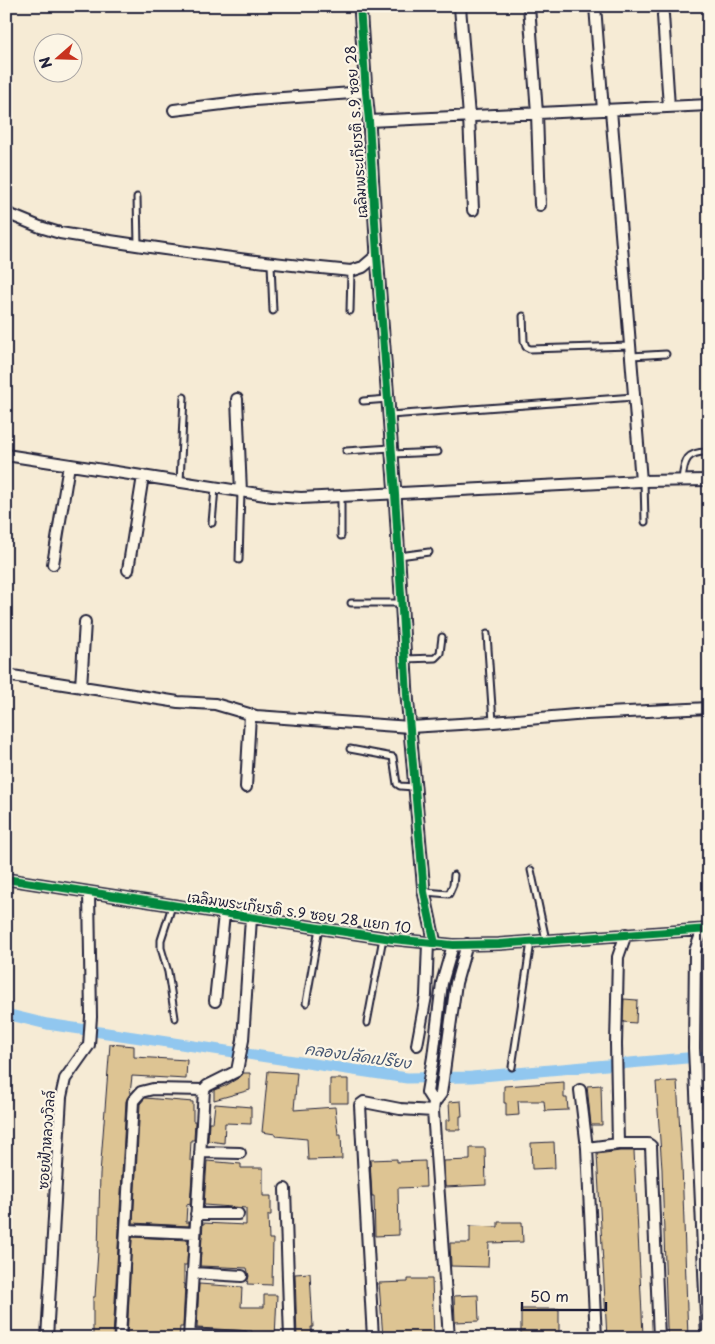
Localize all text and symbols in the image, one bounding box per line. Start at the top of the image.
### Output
north arrow [32,32,82,82]
street label: เฉลิมพระเกียรติ ร.9 ซอย 28 [339,45,373,219]
text: N [34,54,57,71]
street label: เฉลิมพระเกียรติ ร.9 ซอย 28 แยก 10 [186,886,412,938]
water label: คลองปลัดเปรียง [303,1036,414,1074]
street label: ซอยฟ้าหลวงวิลล์ [32,1089,60,1190]
scale bar [522,1279,606,1311]
text: 50 m [530,1284,569,1307]

